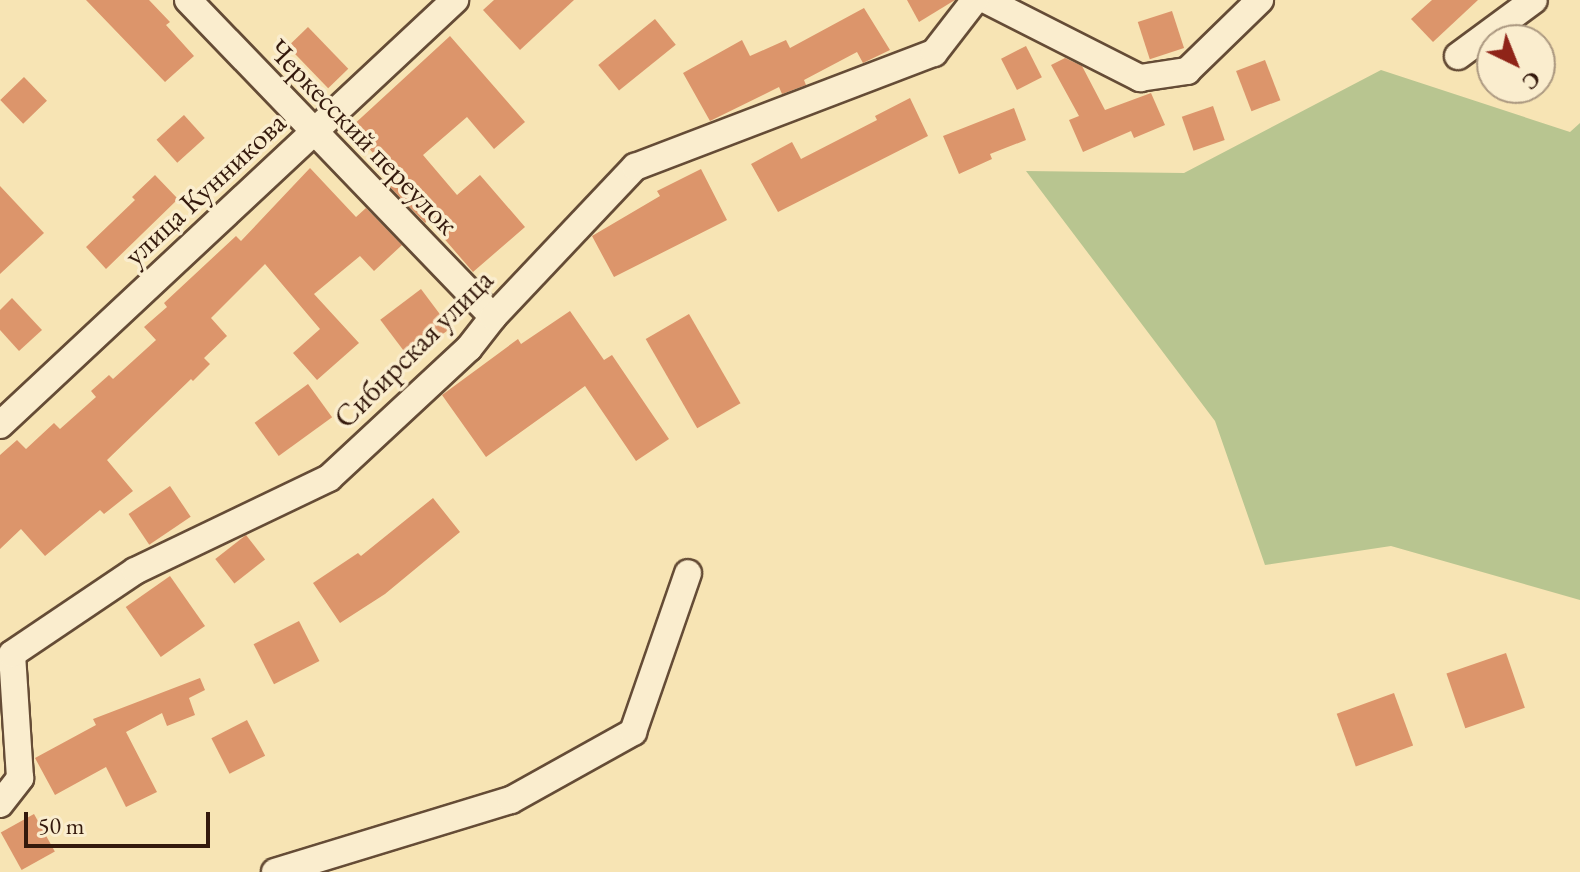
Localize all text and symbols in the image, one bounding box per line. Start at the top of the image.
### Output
north arrow [1476,24,1556,104]
street label: Черкесский переулок [260,32,466,242]
text: С [1516,65,1547,96]
street label: улица Кунникова [117,105,293,273]
street label: Сибирская улица [327,262,501,436]
scale bar [28,796,214,846]
text: 50 m [38,810,85,841]

